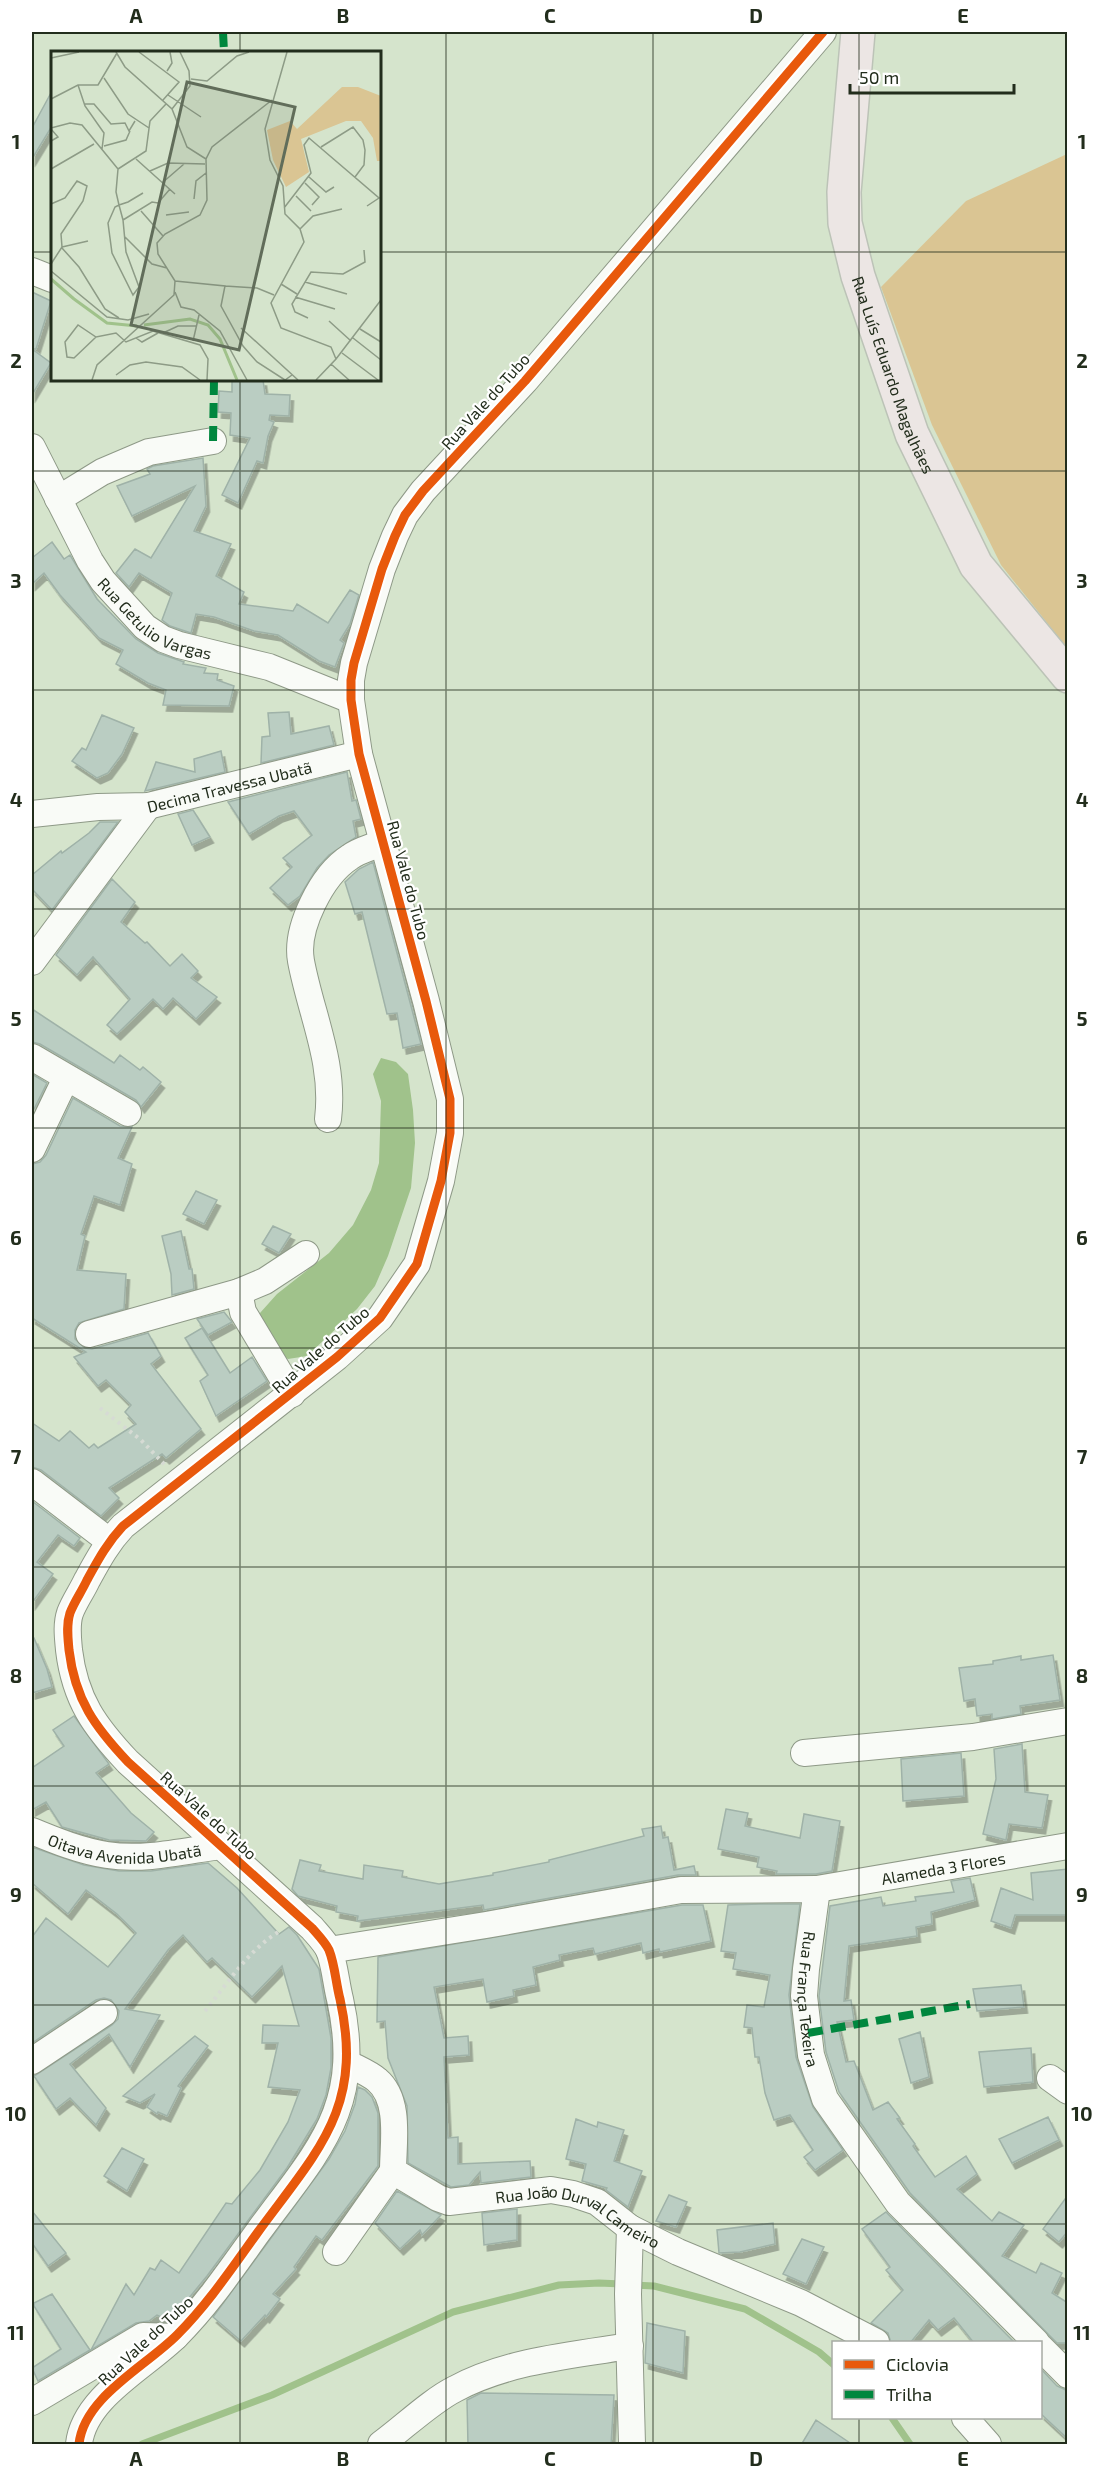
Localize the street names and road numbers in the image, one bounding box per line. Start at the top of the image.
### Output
street label: Rua Luís Eduardo Magalhães [849,273,939,476]
street label: Rua Vale do Tubo [437,349,533,453]
street label: Rua Getulio Vargas [95,573,214,662]
street label: Decima Travessa Ubatã [145,757,314,815]
street label: Rua Vale do Tubo [384,818,434,942]
street label: Rua Vale do Tubo [267,1302,373,1396]
street label: Rua Vale do Tubo [157,1767,261,1863]
street label: Oitava Avenida Ubatã [46,1829,203,1866]
street label: Alameda 3 Flores [880,1847,1007,1887]
street label: Rua França Texeira [793,1930,824,2069]
street label: Rua João Durval Cameiro [494,2180,663,2251]
street label: Rua Vale do Tubo [94,2291,196,2389]

